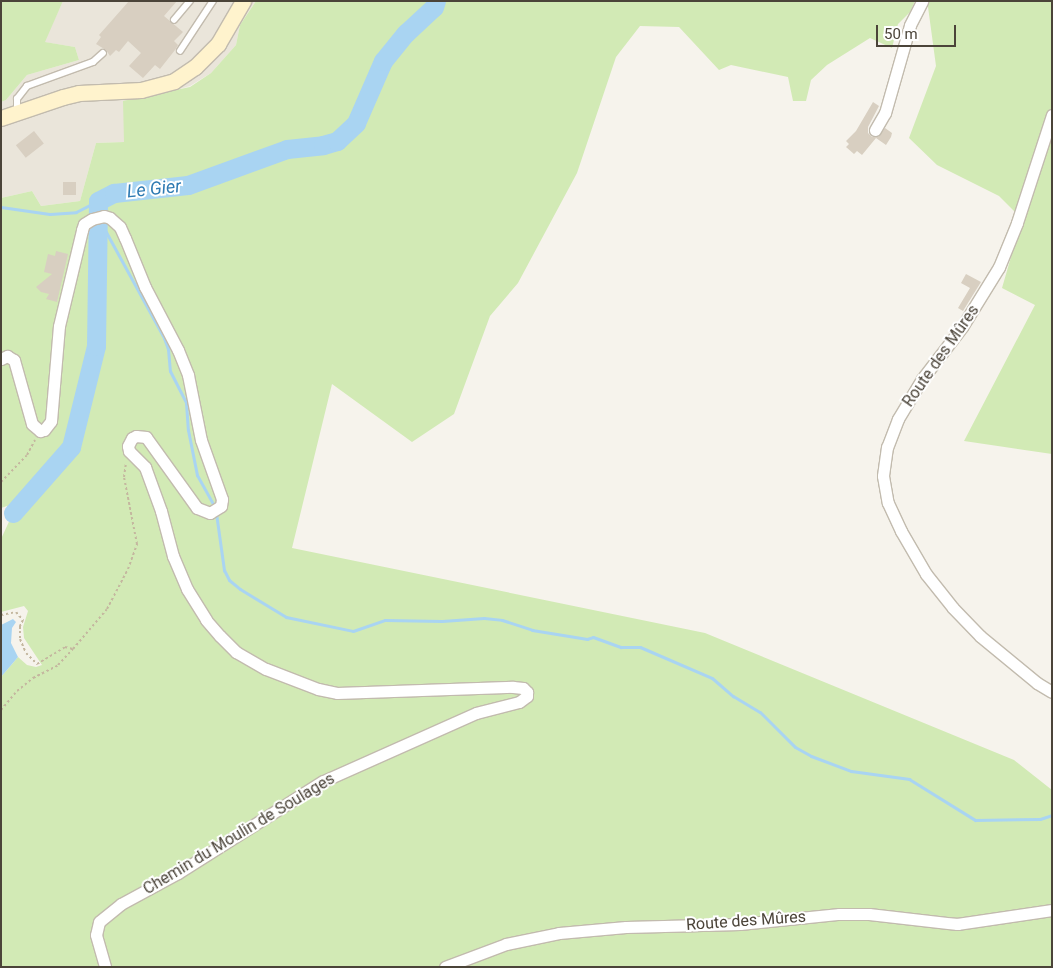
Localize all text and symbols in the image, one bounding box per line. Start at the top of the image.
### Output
scale bar [878,15,958,47]
text: 50 m [884,25,918,43]
water label: Le Gier [126,175,182,203]
street label: Route des Mûres [899,301,983,411]
street label: Chemin du Moulin de Soulages [140,769,338,899]
street label: Route des Mûres [685,907,807,935]

